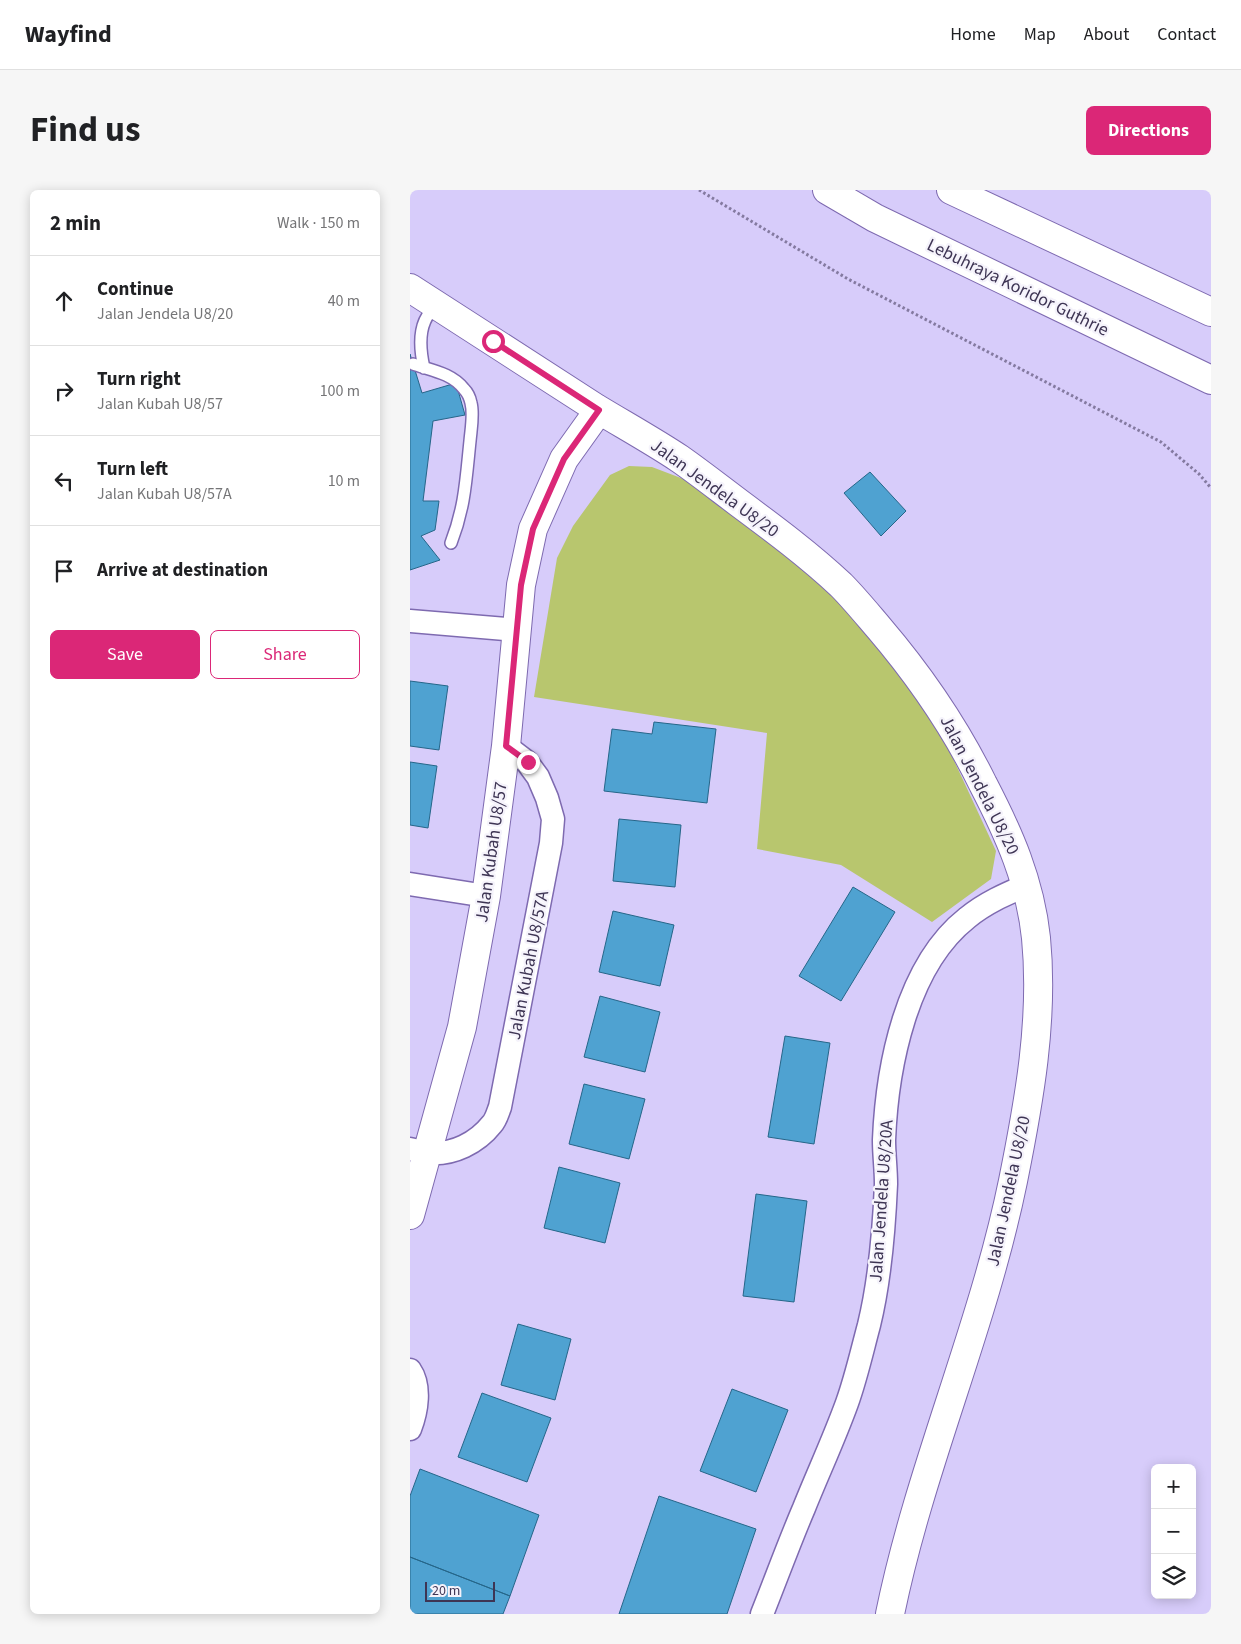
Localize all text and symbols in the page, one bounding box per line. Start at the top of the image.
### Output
text: Wayfind [25,17,112,52]
text: Home [950,22,996,47]
text: Map [1024,22,1056,47]
text: About [1084,22,1129,47]
text: Contact [1157,22,1216,47]
text: Find us [30,105,140,155]
button: Directions [1086,106,1211,155]
text: 2 min [50,208,101,238]
text: Walk · 150 m [277,212,360,234]
street label: Lebuhraya Koridor Guthrie [923,233,1113,342]
text: Continue [97,276,174,303]
icon: ahead [50,287,78,315]
text: 40 m [328,290,360,312]
text: Jalan Jendela U8/20 [97,303,233,325]
route start [482,330,505,353]
text: Turn right [97,366,181,393]
icon: right [50,377,78,405]
text: 100 m [320,380,360,402]
text: Jalan Kubah U8/57 [97,393,223,415]
street label: Jalan Jendela U8/20 [645,433,784,544]
text: Turn left [97,456,168,483]
icon: left [50,467,78,495]
text: 10 m [328,470,360,492]
text: Jalan Kubah U8/57A [97,483,232,505]
icon: arrive [50,557,78,585]
text: Arrive at destination [97,557,268,584]
button: Save [50,630,200,679]
button: Share [210,630,360,679]
street label: Jalan Jendela U8/20 [934,711,1025,859]
route end [517,751,540,774]
street label: Jalan Kubah U8/57 [469,780,514,924]
street label: Jalan Kubah U8/57A [502,888,555,1042]
street label: Jalan Jendela U8/20 [980,1114,1037,1269]
street label: Jalan Jendela U8/20A [863,1119,900,1283]
map controls [1151,1464,1196,1599]
button: + [1151,1464,1196,1509]
button: − [1151,1509,1196,1554]
button: layers [1151,1554,1196,1599]
scale bar [425,1579,495,1602]
text: 20 m [432,1581,460,1601]

